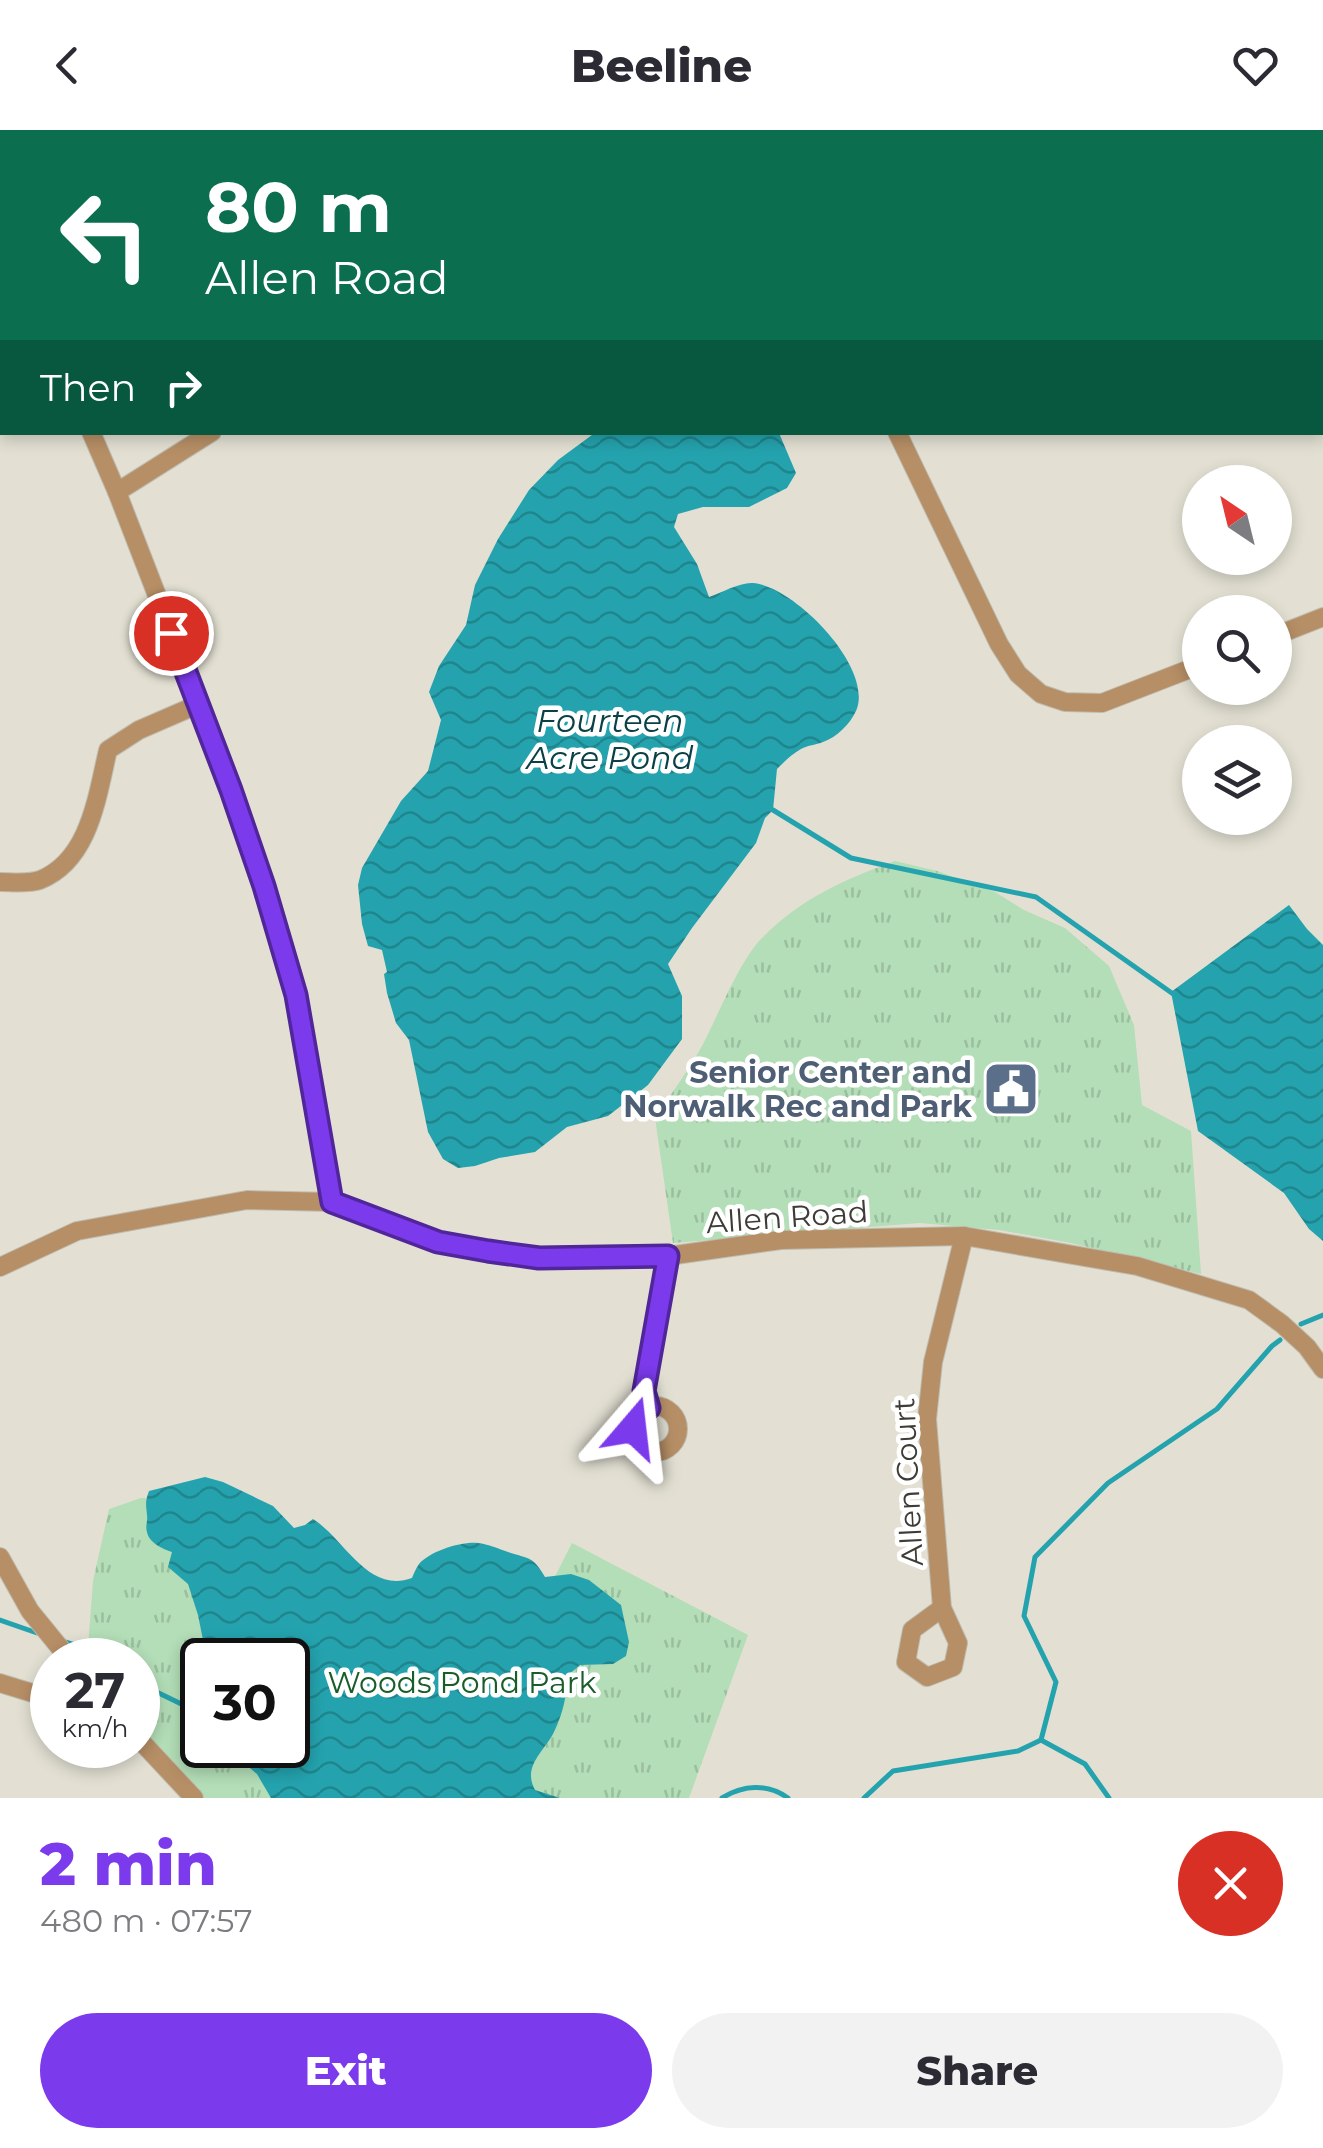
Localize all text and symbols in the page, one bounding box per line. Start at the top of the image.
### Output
icon: back [40,38,95,93]
text: Beeline [571,38,752,93]
icon: heart [1228,38,1283,93]
text: 80 m [205,164,392,250]
icon: left [40,170,170,300]
text: Allen Road [205,250,449,305]
icon: right [156,360,211,415]
text: Then [40,364,136,411]
north arrow [1182,465,1292,575]
map controls [1182,465,1292,835]
pin [129,591,214,676]
button: search [1182,595,1292,705]
icon: arrive [144,606,199,661]
water label: Fourteen Acre Pond [525,701,694,777]
button: layers [1182,725,1292,835]
place label: Senior Center and Norwalk Rec and Park [623,1054,972,1125]
public building icon: Senior Center and Norwalk Rec and Park [981,1059,1041,1119]
street label: Allen Road [705,1193,869,1241]
position arrow [581,1376,685,1480]
street label: Allen Court [885,1397,931,1567]
speed limit sign: 30 [180,1638,310,1768]
text: 27 [65,1660,125,1721]
park label: Woods Pond Park [327,1664,597,1701]
text: km/h [62,1713,128,1743]
text: 2 min [40,1827,217,1900]
button: close [1178,1831,1283,1936]
text: 480 m · 07:57 [40,1901,253,1940]
button: Exit [40,2013,652,2128]
button: Share [672,2013,1283,2128]

